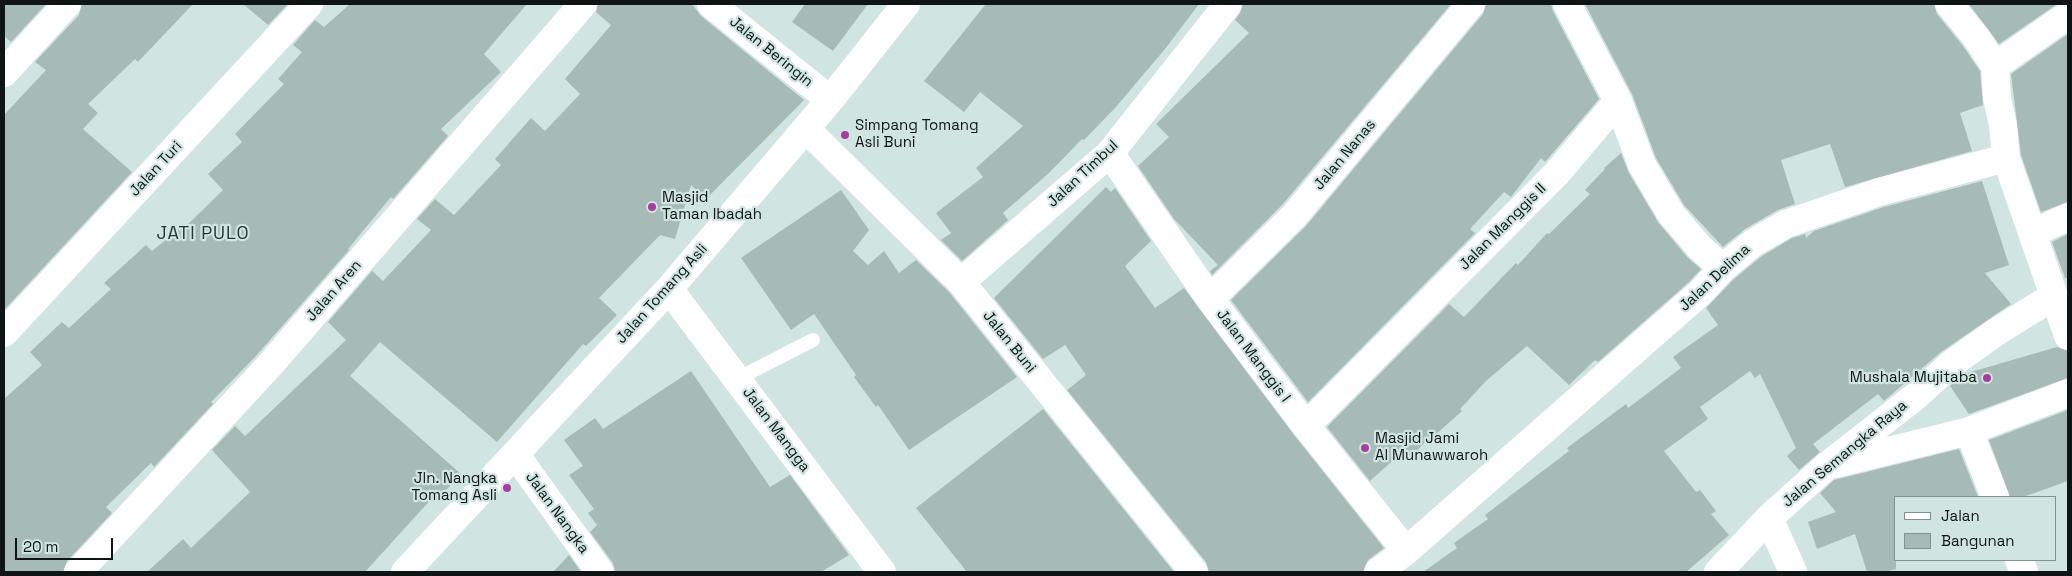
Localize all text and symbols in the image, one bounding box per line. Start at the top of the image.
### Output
street label: Jalan Beringin [726,13,816,91]
street label: Jalan Nanas [1310,116,1380,194]
place label: Simpang Tomang Asli Buni [855,117,979,152]
marker: Simpang Tomang Asli Buni [839,129,851,141]
street label: Jalan Timbul [1044,137,1122,211]
street label: Jalan Turi [126,138,186,200]
street label: Jalan Manggis II [1456,180,1550,274]
place label: Masjid Taman Ibadah [662,189,762,224]
marker: Masjid Taman Ibadah [646,201,658,213]
district label: JATI PULO [155,223,251,245]
street label: Jalan Tomang Asli [612,240,712,348]
street label: Jalan Delima [1676,241,1754,315]
street label: Jalan Aren [302,257,366,325]
street label: Jalan Manggis I [1212,306,1294,406]
street label: Jalan Buni [979,307,1039,377]
place label: Mushala Mujitaba [1850,369,1977,387]
marker: Mushala Mujitaba [1981,372,1993,384]
street label: Jalan Mangga [738,384,814,476]
street label: Jalan Semangka Raya [1779,397,1911,511]
place label: Masjid Jami Al Munawwaroh [1375,430,1488,465]
marker: Masjid Jami Al Munawwaroh [1359,442,1371,454]
street label: Jalan Nangka [521,469,593,557]
place label: Jln. Nangka Tomang Asli [412,470,497,505]
marker: Jln. Nangka Tomang Asli [501,482,513,494]
legend [1894,496,2057,561]
text: Jalan [1941,506,1980,525]
scale bar [18,528,115,560]
text: Bangunan [1941,531,2015,550]
text: 20 m [23,537,58,556]

